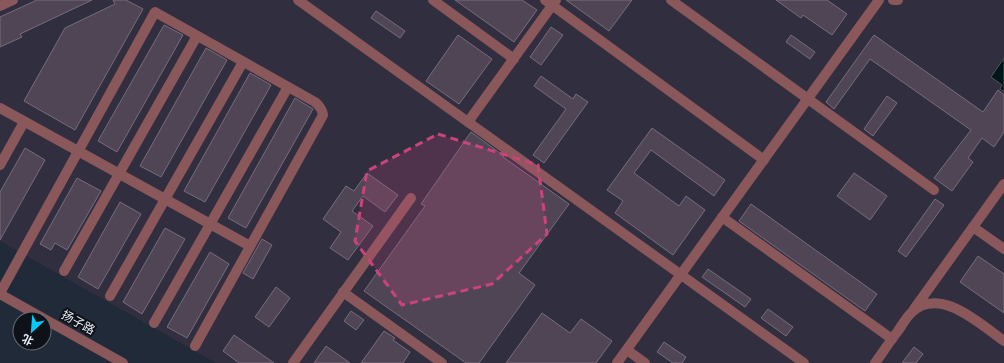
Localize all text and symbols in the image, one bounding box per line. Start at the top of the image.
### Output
street label: 扬子路 [59,308,97,338]
north arrow [12,311,52,351]
text: 北 [20,331,36,348]

